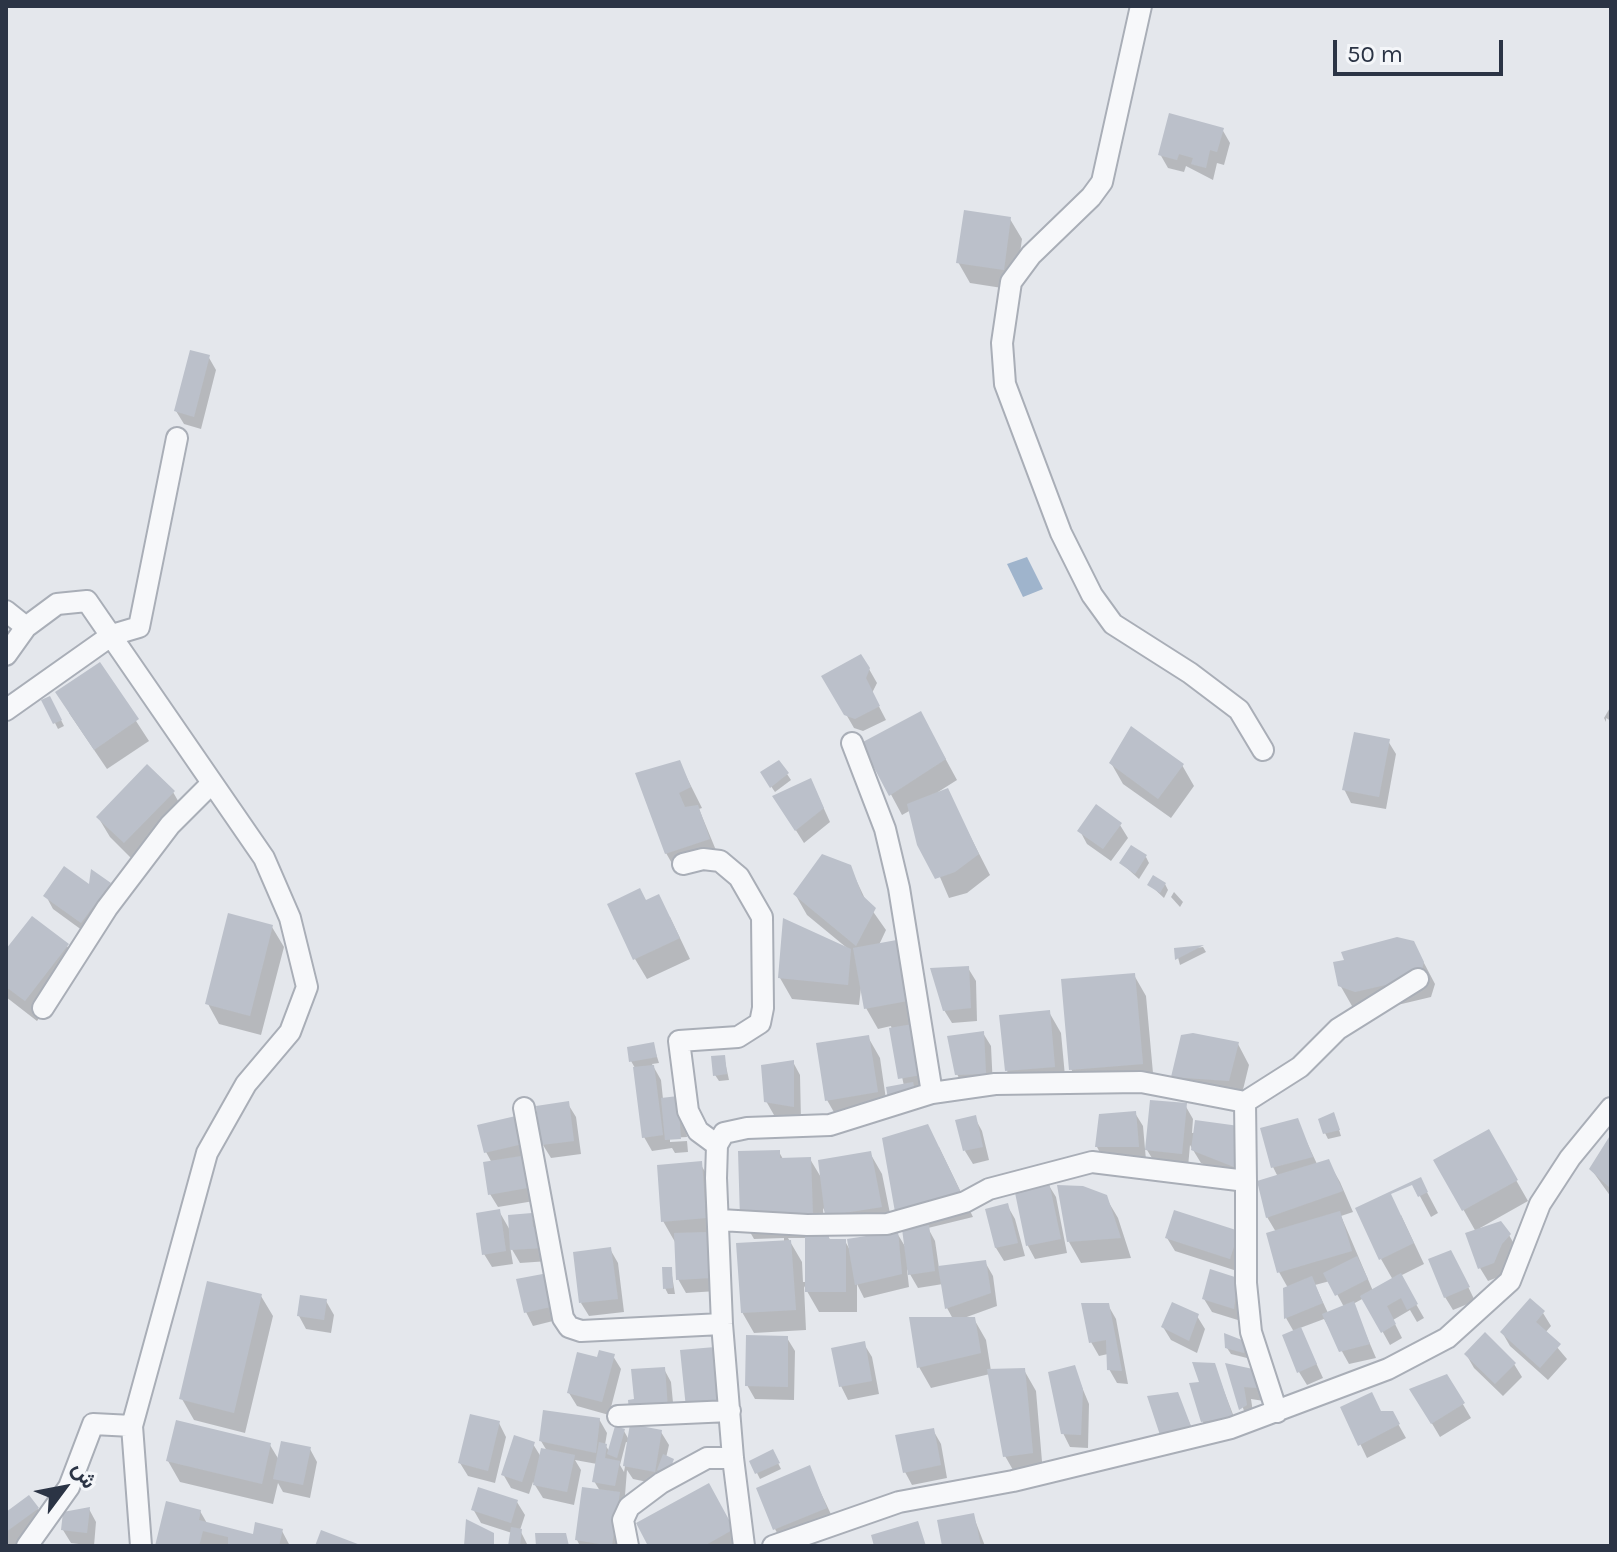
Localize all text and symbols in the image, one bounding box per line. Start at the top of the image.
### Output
scale bar [1337,24,1507,74]
text: 50 m [1347,40,1403,68]
north arrow [24,1448,104,1528]
text: ش [66,1457,102,1493]

